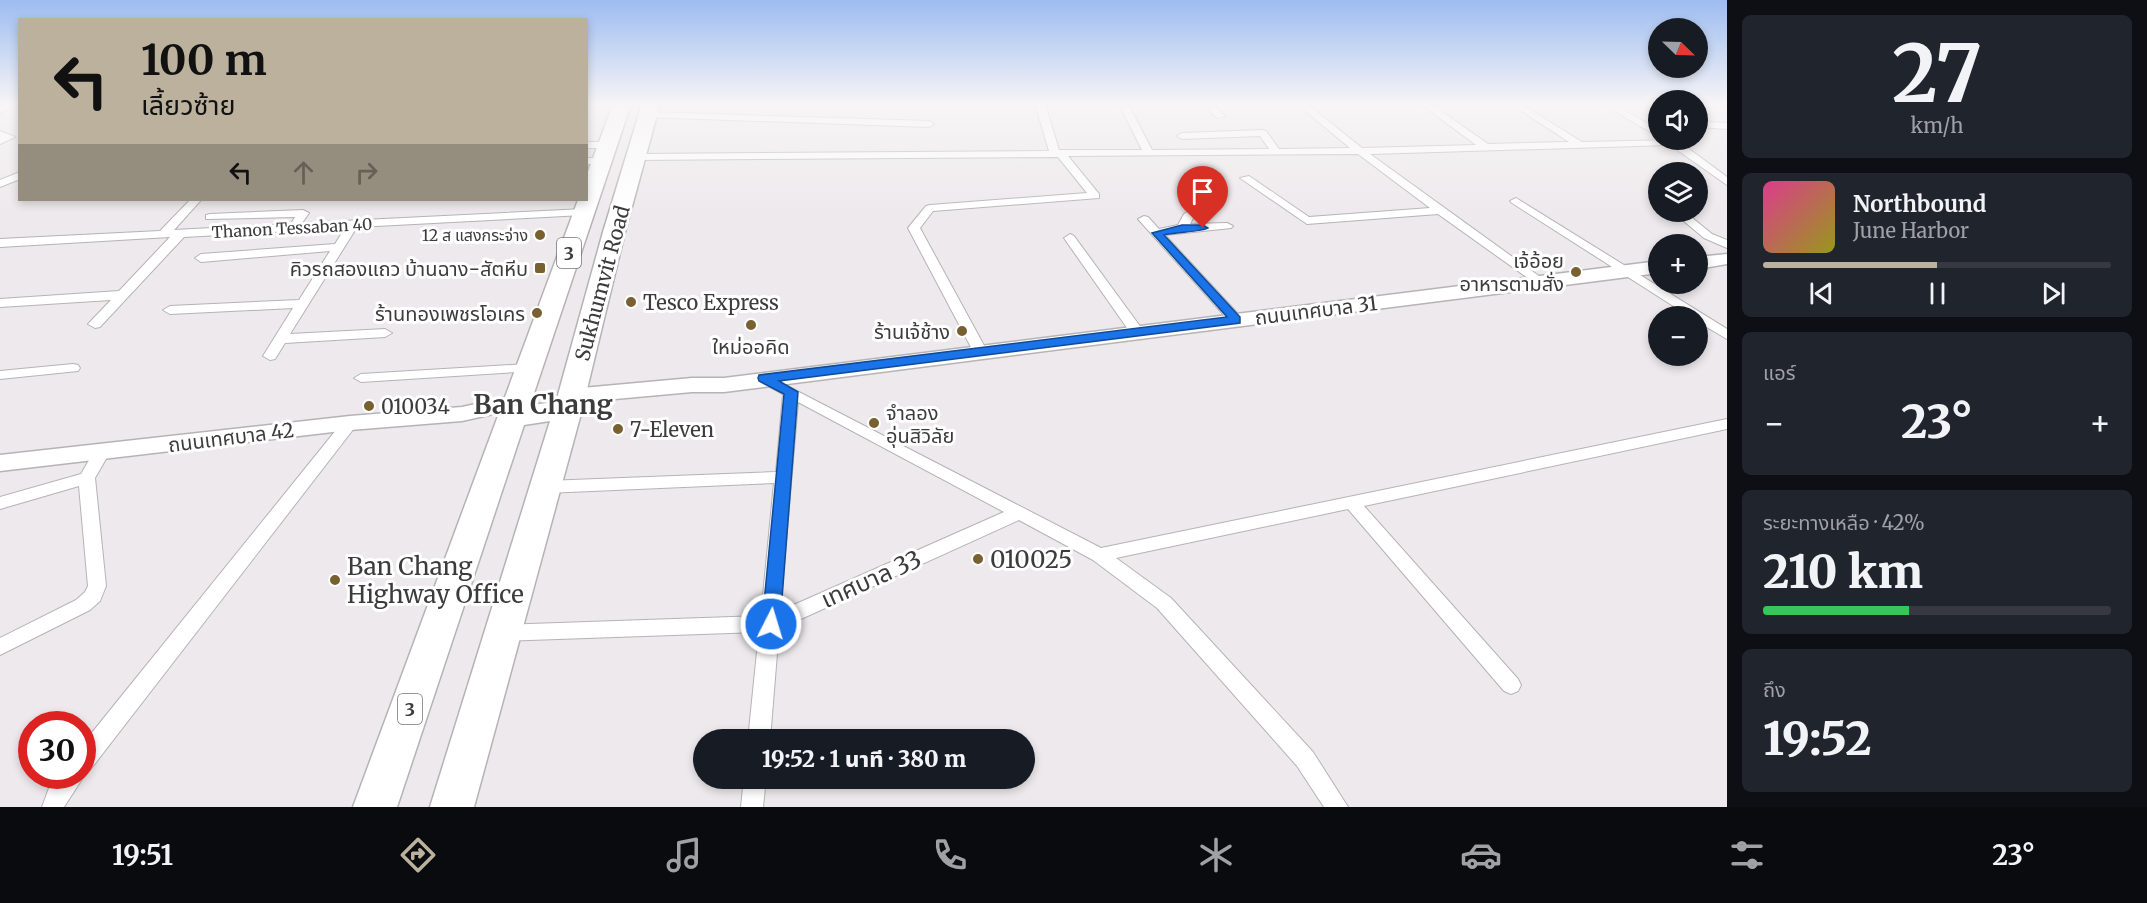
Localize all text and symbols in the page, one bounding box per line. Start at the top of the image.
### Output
north arrow [1648,18,1708,78]
map controls [1648,18,1708,366]
text: 27 [1892,25,1982,123]
text: 100 m [141,34,267,86]
icon: left [42,42,120,120]
text: เลี้ยวซ้าย [141,88,235,122]
button: sound [1648,90,1708,150]
text: km/h [1911,113,1963,138]
icon: left [224,156,257,189]
icon: ahead [287,156,320,189]
icon: right [350,156,383,189]
button: layers [1648,162,1708,222]
pin [1177,166,1228,228]
icon: arrive [1186,175,1219,208]
text: Northbound [1853,190,1986,218]
street label: Sukhumvit Road [569,203,635,363]
street label: Thanon Tessaban 40 [211,214,373,242]
text: June Harbor [1853,218,1969,243]
place label: 12 ส แสงกระจ่าง [422,225,528,245]
marker: 12 ส แสงกระจ่าง [533,228,547,242]
button: + [1648,234,1708,294]
road number: 3 [557,238,581,268]
place label: เจ้อ้อย อาหารตามสั่ง [1459,248,1564,296]
place label: คิวรถสองแถว บ้านฉาง-สัตหีบ [290,256,528,281]
marker: คิวรถสองแถว บ้านฉาง-สัตหีบ [533,261,547,275]
marker: เจ้อ้อย อาหารตามสั่ง [1569,265,1583,279]
icon: previous [1805,277,1838,310]
icon: pause [1921,277,1954,310]
icon: next [2037,277,2070,310]
place label: Tesco Express [643,290,779,315]
street label: ถนนเทศบาล 31 [1253,290,1379,330]
marker: Tesco Express [624,295,638,309]
place label: ร้านทองเพชรโอเคร [375,301,525,326]
marker: ร้านทองเพชรโอเคร [530,306,544,320]
button: − [1648,306,1708,366]
marker: ใหม่ออคิด [744,318,758,332]
place label: ร้านเจ้ช้าง [874,319,950,344]
marker: ร้านเจ้ช้าง [955,324,969,338]
place label: ใหม่ออคิด [712,334,790,359]
text: แอร์ [1763,360,1795,385]
district label: Ban Chang [473,388,613,421]
place label: 010034 [381,394,450,419]
text: 23° [1901,394,1973,450]
marker: 010034 [362,399,376,413]
place label: จำลอง อุ่นสิวิลัย [886,400,954,448]
text: − [1763,403,1785,444]
text: + [2089,403,2111,444]
marker: จำลอง อุ่นสิวิลัย [867,416,881,430]
street label: ถนนเทศบาล 42 [167,417,295,457]
place label: 7-Eleven [630,417,714,442]
marker: 7-Eleven [611,422,625,436]
text: ระยะทางเหลือ · 42% [1763,510,1925,535]
street label: เทศบาล 33 [816,543,926,615]
place label: 010025 [990,544,1072,575]
text: 210 km [1763,544,1923,600]
place label: Ban Chang Highway Office [347,551,524,610]
marker: 010025 [971,552,985,566]
marker: Ban Chang Highway Office [328,573,342,587]
position arrow [739,592,803,656]
text: ถึง [1763,677,1786,702]
road number: 3 [398,694,422,724]
speed limit sign: 30 [18,711,96,789]
text: 19:52 [1763,711,1872,767]
text: 19:52 · 1 นาที · 380 m [762,745,966,773]
icon: directions [397,834,439,876]
icon: music [663,834,705,876]
icon: phone [929,834,971,876]
icon: climate [1195,834,1237,876]
icon: car [1460,834,1502,876]
icon: filters [1726,834,1768,876]
text: 19:51 [112,838,173,872]
text: 23° [1992,838,2035,872]

